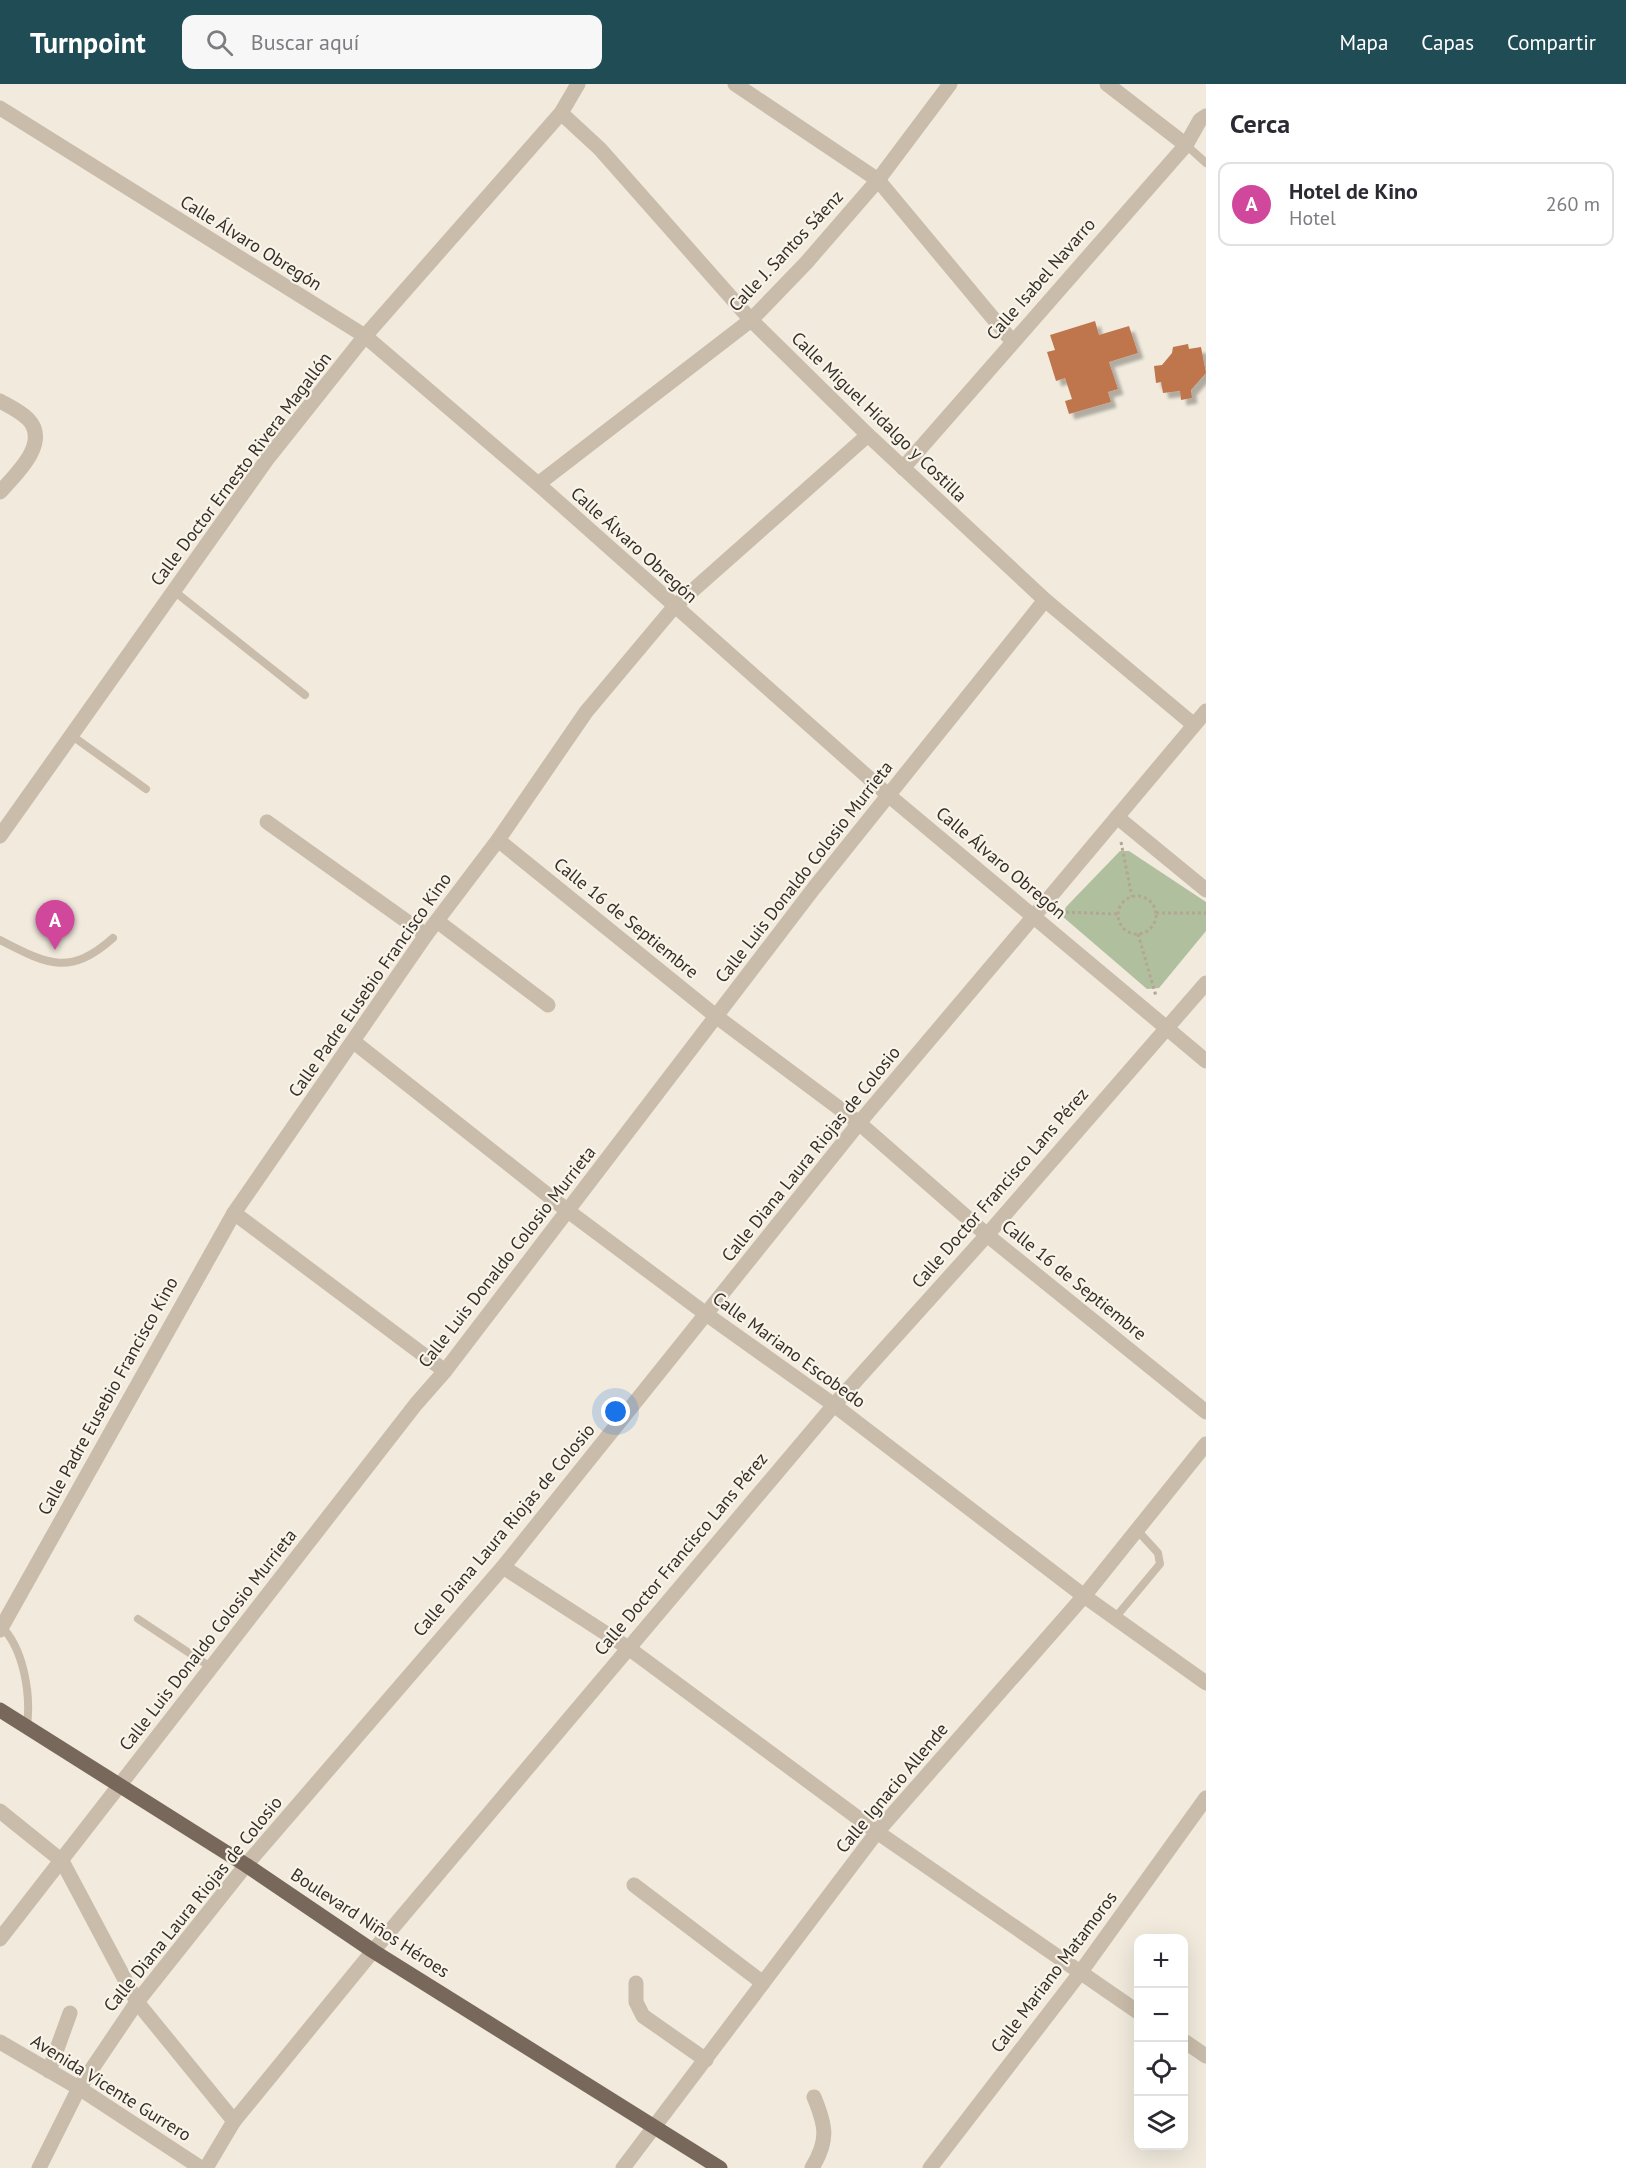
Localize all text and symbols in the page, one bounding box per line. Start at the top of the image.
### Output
search box [182,15,602,69]
text: Turnpoint [30,24,146,61]
icon: search [203,26,236,59]
text: Buscar aquí [251,28,359,56]
text: Mapa [1340,29,1388,56]
text: Capas [1421,29,1474,56]
text: Compartir [1507,29,1596,56]
text: Cerca [1230,107,1290,140]
text: Hotel de Kino [1289,177,1418,205]
street label: Calle J. Santos Sáenz [723,185,848,316]
street label: Calle Álvaro Obregón [176,190,326,296]
text: A [1245,191,1258,217]
text: 260 m [1546,191,1600,217]
text: Hotel [1289,205,1336,231]
street label: Calle Isabel Navarro [981,213,1100,345]
street label: Calle Miguel Hidalgo y Costilla [787,327,972,507]
street label: Calle Doctor Ernesto Rivera Magallón [145,347,336,590]
street label: Calle Álvaro Obregón [566,482,703,608]
street label: Calle Luis Donaldo Colosio Murrieta [710,756,897,987]
street label: Calle Álvaro Obregón [931,801,1071,924]
street label: Calle 16 de Septiembre [549,852,703,983]
street label: Calle Padre Eusebio Francisco Kino [283,868,456,1101]
pin: A [36,900,74,950]
street label: Calle Diana Laura Riojas de Colosio [716,1041,905,1266]
street label: Calle Doctor Francisco Lans Pérez [906,1083,1093,1293]
street label: Calle Luis Donaldo Colosio Murrieta [413,1141,600,1372]
street label: Calle 16 de Septiembre [997,1214,1151,1345]
street label: Calle Padre Eusebio Francisco Kino [32,1273,183,1519]
street label: Calle Mariano Escobedo [708,1286,870,1413]
your location [601,1397,630,1426]
street label: Calle Diana Laura Riojas de Colosio [408,1418,600,1641]
street label: Calle Doctor Francisco Lans Pérez [589,1447,772,1660]
street label: Calle Luis Donaldo Colosio Murrieta [114,1524,301,1755]
street label: Calle Ignacio Allende [831,1718,953,1857]
street label: Calle Diana Laura Riojas de Colosio [98,1791,287,2016]
street label: Boulevard Niños Héroes [287,1863,454,1983]
street label: Calle Mariano Matamoros [985,1886,1122,2057]
map controls [1134,1934,1188,2150]
button: + [1134,1934,1188,1988]
button: − [1134,1988,1188,2042]
street label: Avenida Vicente Gurrero [27,2029,196,2146]
button: locate [1134,2042,1188,2096]
button: layers [1134,2096,1188,2150]

